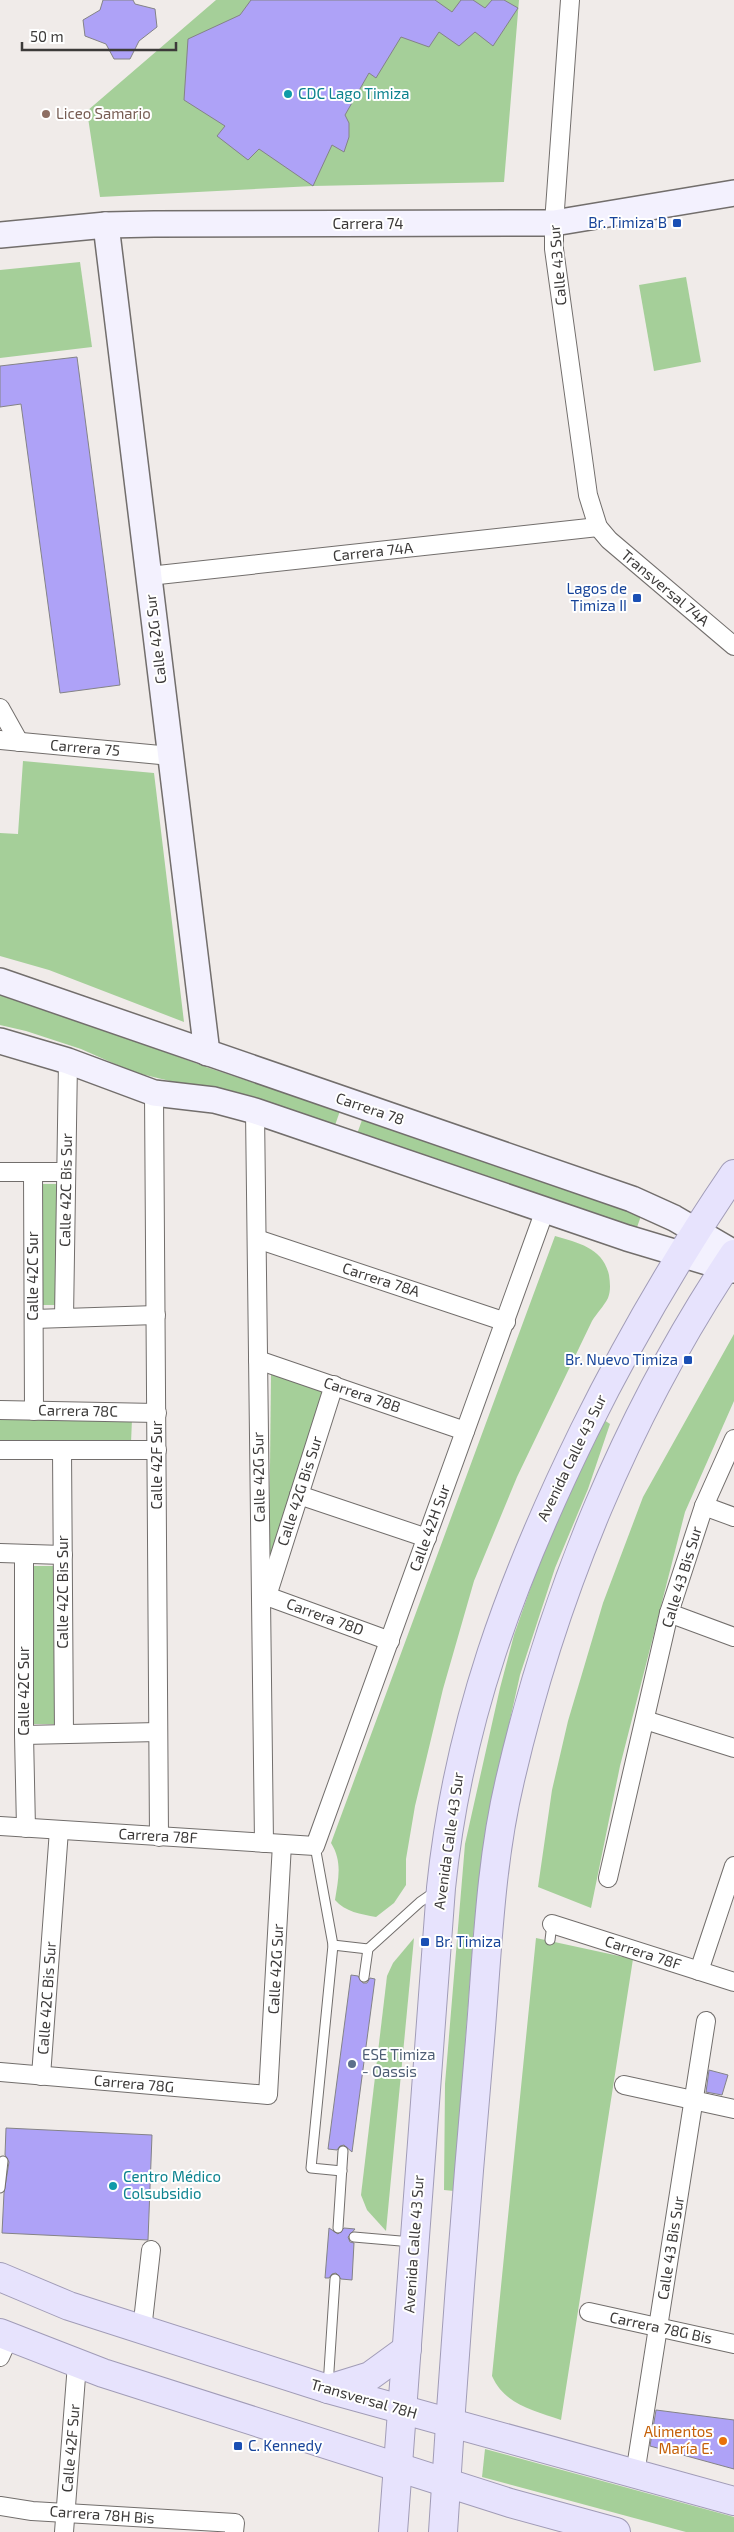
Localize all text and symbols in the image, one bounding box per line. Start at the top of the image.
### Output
scale bar [22,20,176,52]
text: 50 m [30,27,64,45]
place label: CDC Lago Timiza [298,84,409,102]
marker: CDC Lago Timiza [282,88,294,100]
place label: Liceo Samario [56,104,151,122]
marker: Liceo Samario [40,108,52,120]
place label: Br. Timiza B [588,213,667,231]
street label: Carrera 74 [332,214,404,232]
marker: Br. Timiza B [671,217,683,229]
street label: Calle 43 Sur [545,224,569,306]
street label: Carrera 74A [332,538,415,564]
street label: Transversal 74A [618,545,714,630]
place label: Lagos de Timiza II [567,579,627,614]
marker: Lagos de Timiza II [631,592,643,604]
street label: Calle 42G Sur [141,593,169,685]
street label: Carrera 75 [49,735,121,759]
street label: Carrera 78 [334,1088,407,1128]
street label: Calle 42C Bis Sur [55,1133,75,1247]
street label: Calle 42C Sur [23,1231,41,1321]
street label: Carrera 78A [340,1258,423,1300]
place label: Br. Nuevo Timiza [565,1350,678,1368]
marker: Br. Nuevo Timiza [682,1354,694,1366]
street label: Carrera 78B [321,1372,403,1416]
street label: Avenida Calle 43 Sur [533,1391,610,1524]
street label: Carrera 78C [38,1400,118,1420]
street label: Calle 42F Sur [147,1421,165,1509]
street label: Calle 42G Sur [248,1432,268,1522]
street label: Calle 42G Bis Sur [273,1433,325,1548]
street label: Calle 42H Sur [405,1482,453,1574]
street label: Calle 43 Bis Sur [657,1524,705,1630]
street label: Calle 42C Bis Sur [53,1535,71,1649]
street label: Carrera 78D [284,1594,367,1638]
street label: Calle 42C Sur [14,1646,32,1736]
street label: Avenida Calle 43 Sur [429,1771,467,1911]
street label: Carrera 78F [118,1824,198,1846]
street label: Calle 42G Sur [264,1923,286,2015]
street label: Carrera 78F [603,1931,684,1973]
place label: Br. Timiza [435,1932,501,1950]
marker: Br. Timiza [419,1936,431,1948]
street label: Calle 42C Bis Sur [33,1941,59,2055]
place label: ESE Timiza - Oassis [362,2045,435,2080]
marker: ESE Timiza - Oassis [346,2058,358,2070]
street label: Carrera 78G [93,2071,175,2095]
place label: Centro Médico Colsubsidio [123,2167,221,2202]
street label: Avenida Calle 43 Sur [399,2174,427,2314]
marker: Centro Médico Colsubsidio [107,2180,119,2192]
street label: Calle 43 Bis Sur [653,2195,687,2301]
street label: Carrera 78G Bis [608,2307,714,2347]
street label: Transversal 78H [309,2374,420,2422]
street label: Calle 42F Sur [57,2403,83,2493]
place label: Alimentos María E. [644,2422,713,2457]
marker: Alimentos María E. [717,2435,729,2447]
place label: C. Kennedy [248,2436,322,2454]
marker: C. Kennedy [232,2440,244,2452]
street label: Carrera 78H Bis [49,2501,155,2527]

